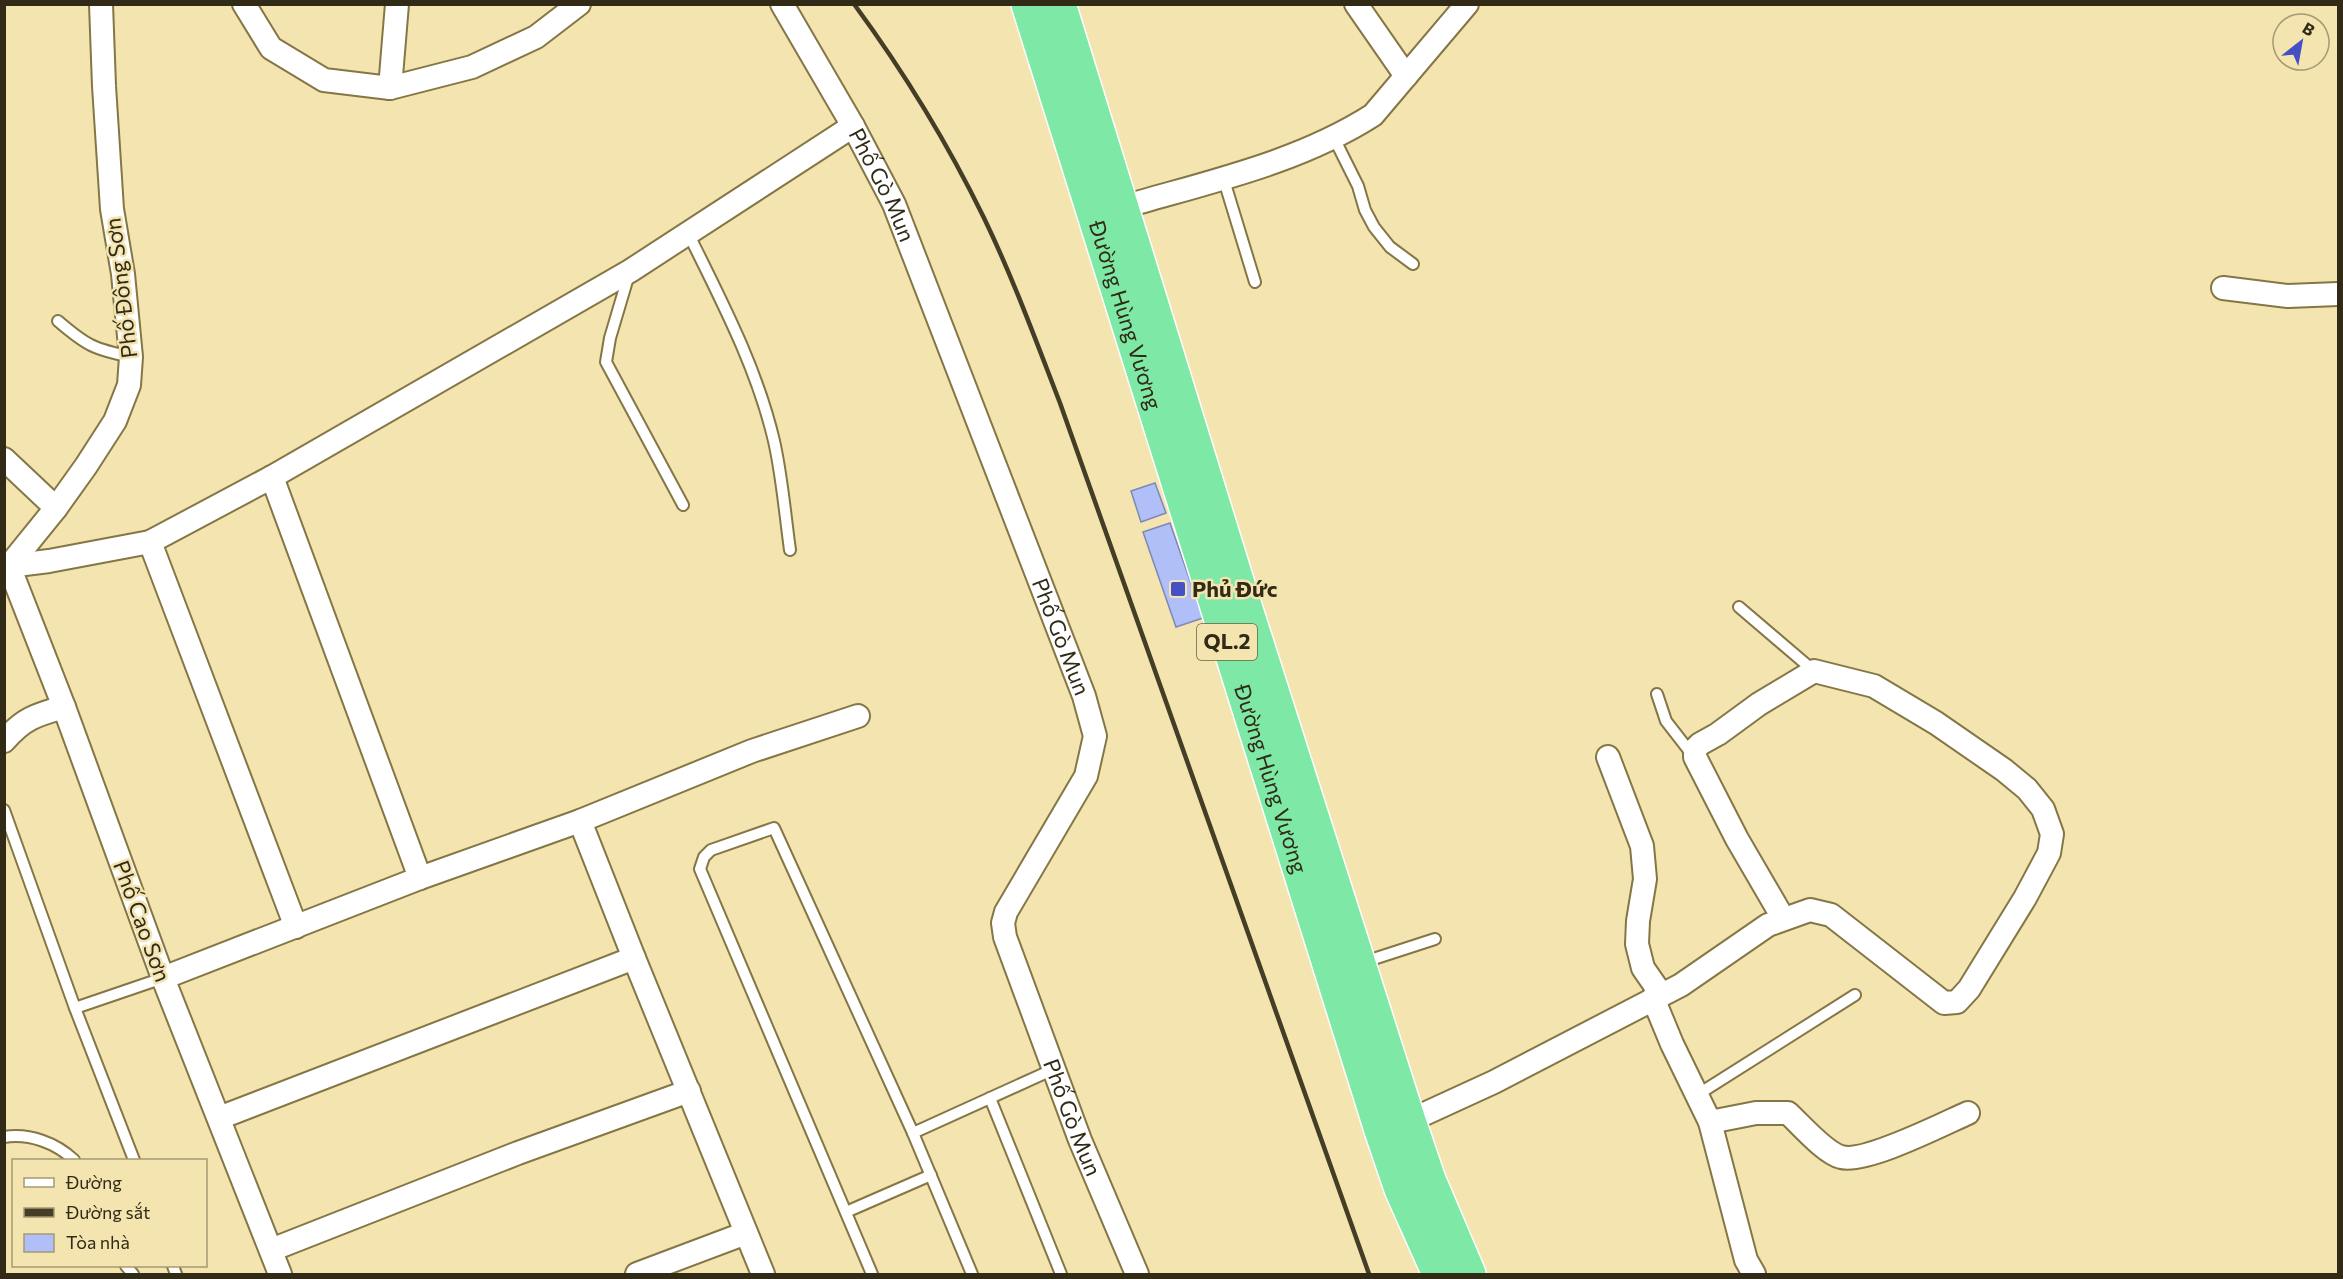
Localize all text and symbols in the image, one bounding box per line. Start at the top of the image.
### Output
north arrow [2271,12,2331,72]
text: B [2300,18,2319,40]
street label: Phố Gò Mun [843,123,921,245]
street label: Phố Đông Sơn [98,216,143,360]
street label: Đường Hùng Vương [1083,216,1168,413]
street label: Phố Gò Mun [1027,574,1096,699]
place label: Phủ Đức [1192,575,1278,602]
marker: Phủ Đức [1169,580,1187,598]
road number: QL.2 [1197,624,1257,660]
street label: Đường Hùng Vương [1229,680,1314,877]
street label: Phố Cao Sơn [108,856,177,985]
street label: Phố Gò Mun [1038,1055,1108,1180]
legend [12,1159,207,1267]
text: Đường [65,1171,122,1193]
text: Đường sắt [65,1201,150,1223]
text: Tòa nhà [66,1231,130,1253]

